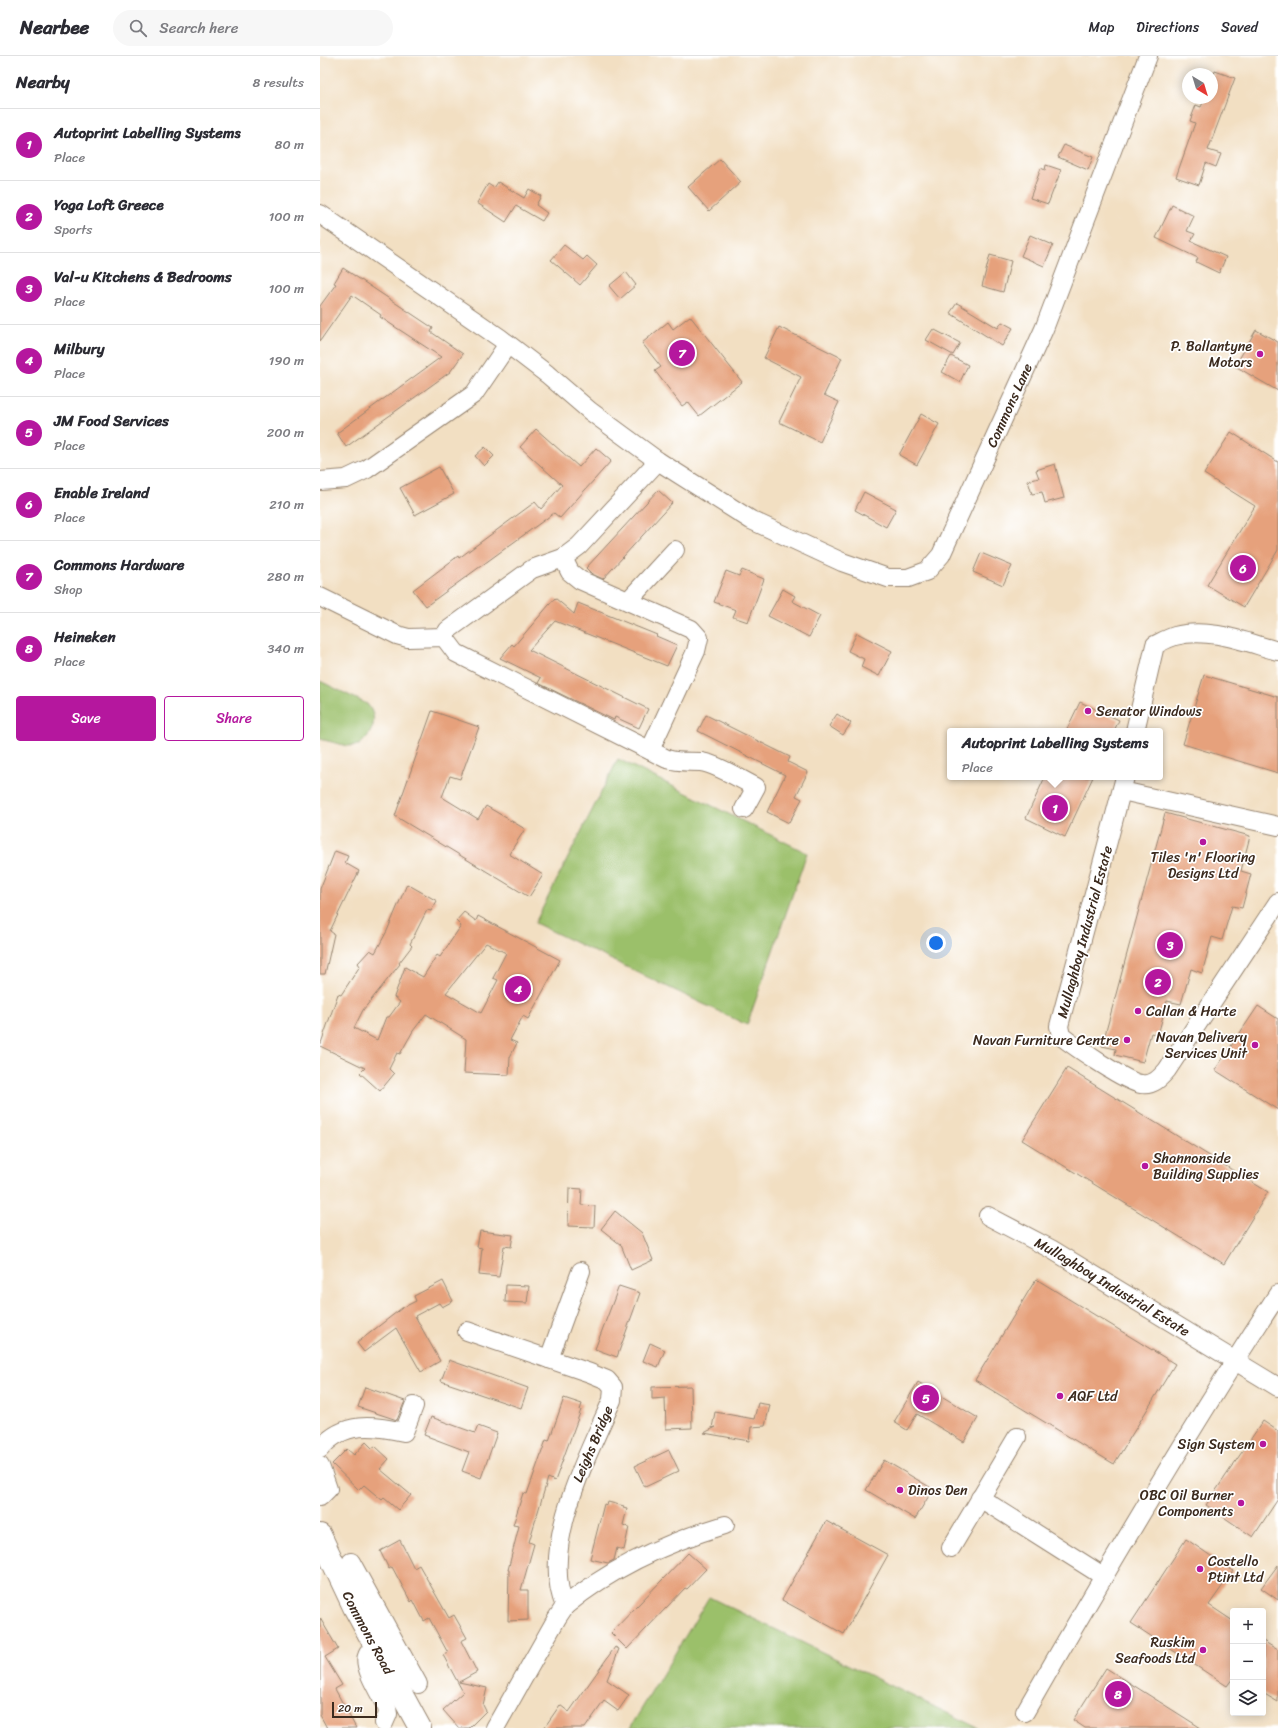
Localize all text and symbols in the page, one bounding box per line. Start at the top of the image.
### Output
search box [113,10,393,46]
text: Nearbee [20,11,89,44]
text: Search here [159,15,238,41]
text: Map [1088,15,1114,40]
text: Directions [1136,15,1199,40]
text: Saved [1221,15,1258,40]
icon: search [127,17,149,39]
text: Nearby [16,67,70,97]
north arrow [1182,68,1218,104]
text: 8 results [252,71,304,94]
text: Autoprint Labelling Systems [54,120,241,146]
text: 1 [26,133,32,156]
text: 80 m [275,133,304,156]
text: Place [54,146,85,169]
text: Yoga Loft Greece [54,192,164,218]
text: 2 [25,205,33,228]
text: 100 m [269,205,304,228]
text: Sports [54,218,92,241]
text: Val-u Kitchens & Bedrooms [54,264,232,290]
text: 3 [25,277,33,300]
text: 100 m [269,277,304,300]
text: Place [54,290,85,313]
place label: P. Ballantyne Motors [1171,334,1252,375]
text: Milbury [54,336,105,362]
pin: 7 [669,338,695,368]
text: 4 [25,349,33,372]
text: 190 m [269,349,304,372]
marker: P. Ballantyne Motors [1255,349,1265,359]
street label: Commons Lane [979,359,1039,452]
text: Place [54,362,85,385]
text: JM Food Services [54,408,169,434]
text: 5 [25,421,33,444]
text: 200 m [267,421,304,444]
text: Place [54,434,85,457]
text: Enable Ireland [54,480,149,506]
text: 6 [25,493,33,516]
text: 210 m [269,493,304,516]
text: Place [54,506,85,529]
text: Commons Hardware [54,552,185,578]
pin: 6 [1230,553,1256,583]
text: 7 [25,565,33,588]
text: 280 m [267,565,304,588]
text: Shop [54,578,82,601]
text: Heineken [54,624,116,650]
text: 8 [25,637,33,660]
text: 340 m [267,637,304,660]
text: Place [54,650,85,673]
button: Save [16,696,156,741]
button: Share [164,696,304,741]
place label: Senator Windows [1096,699,1202,724]
marker: Senator Windows [1083,706,1093,716]
popup [947,728,1163,780]
text: Autoprint Labelling Systems [962,730,1148,756]
text: Place [962,756,993,779]
pin: 1 [1042,793,1068,823]
marker: Tiles 'n' Flooring Designs Ltd [1198,837,1208,847]
street label: Mullaghboy Industrial Estate [1050,843,1120,1021]
place label: Tiles 'n' Flooring Designs Ltd [1151,845,1255,886]
pin: 3 [1157,930,1183,960]
your location [926,933,946,953]
pin: 2 [1145,967,1171,997]
pin: 4 [505,974,531,1004]
place label: Callan & Harte [1146,999,1237,1024]
marker: Callan & Harte [1133,1006,1143,1016]
place label: Navan Delivery Services Unit [1156,1025,1248,1066]
place label: Navan Furniture Centre [973,1028,1119,1053]
marker: Navan Furniture Centre [1122,1035,1132,1045]
marker: Navan Delivery Services Unit [1250,1040,1260,1050]
place label: Shannonside Building Supplies [1153,1146,1259,1187]
marker: Shannonside Building Supplies [1140,1161,1150,1171]
street label: Mullaghboy Industrial Estate [1030,1230,1195,1343]
pin: 5 [913,1383,939,1413]
place label: AQF Ltd [1067,1384,1119,1409]
marker: AQF Ltd [1055,1391,1065,1401]
street label: Leighs Bridge [566,1402,620,1486]
place label: Sign System [1178,1432,1255,1457]
marker: Sign System [1258,1439,1268,1449]
place label: Dinos Den [908,1478,968,1503]
place label: OBC Oil Burner Components [1140,1483,1234,1524]
marker: Dinos Den [895,1485,905,1495]
marker: OBC Oil Burner Components [1236,1498,1246,1508]
place label: Costello Ptint Ltd [1208,1549,1265,1590]
marker: Costello Ptint Ltd [1195,1564,1205,1574]
street label: Commons Road [336,1587,402,1681]
map controls [1230,1608,1266,1716]
button: + [1230,1608,1266,1644]
place label: Ruskim Seafoods Ltd [1115,1630,1197,1671]
button: − [1230,1644,1266,1680]
marker: Ruskim Seafoods Ltd [1198,1645,1208,1655]
pin: 8 [1105,1679,1131,1709]
button: layers [1230,1680,1266,1716]
text: 20 m [338,1699,363,1718]
scale bar [332,1700,377,1719]

